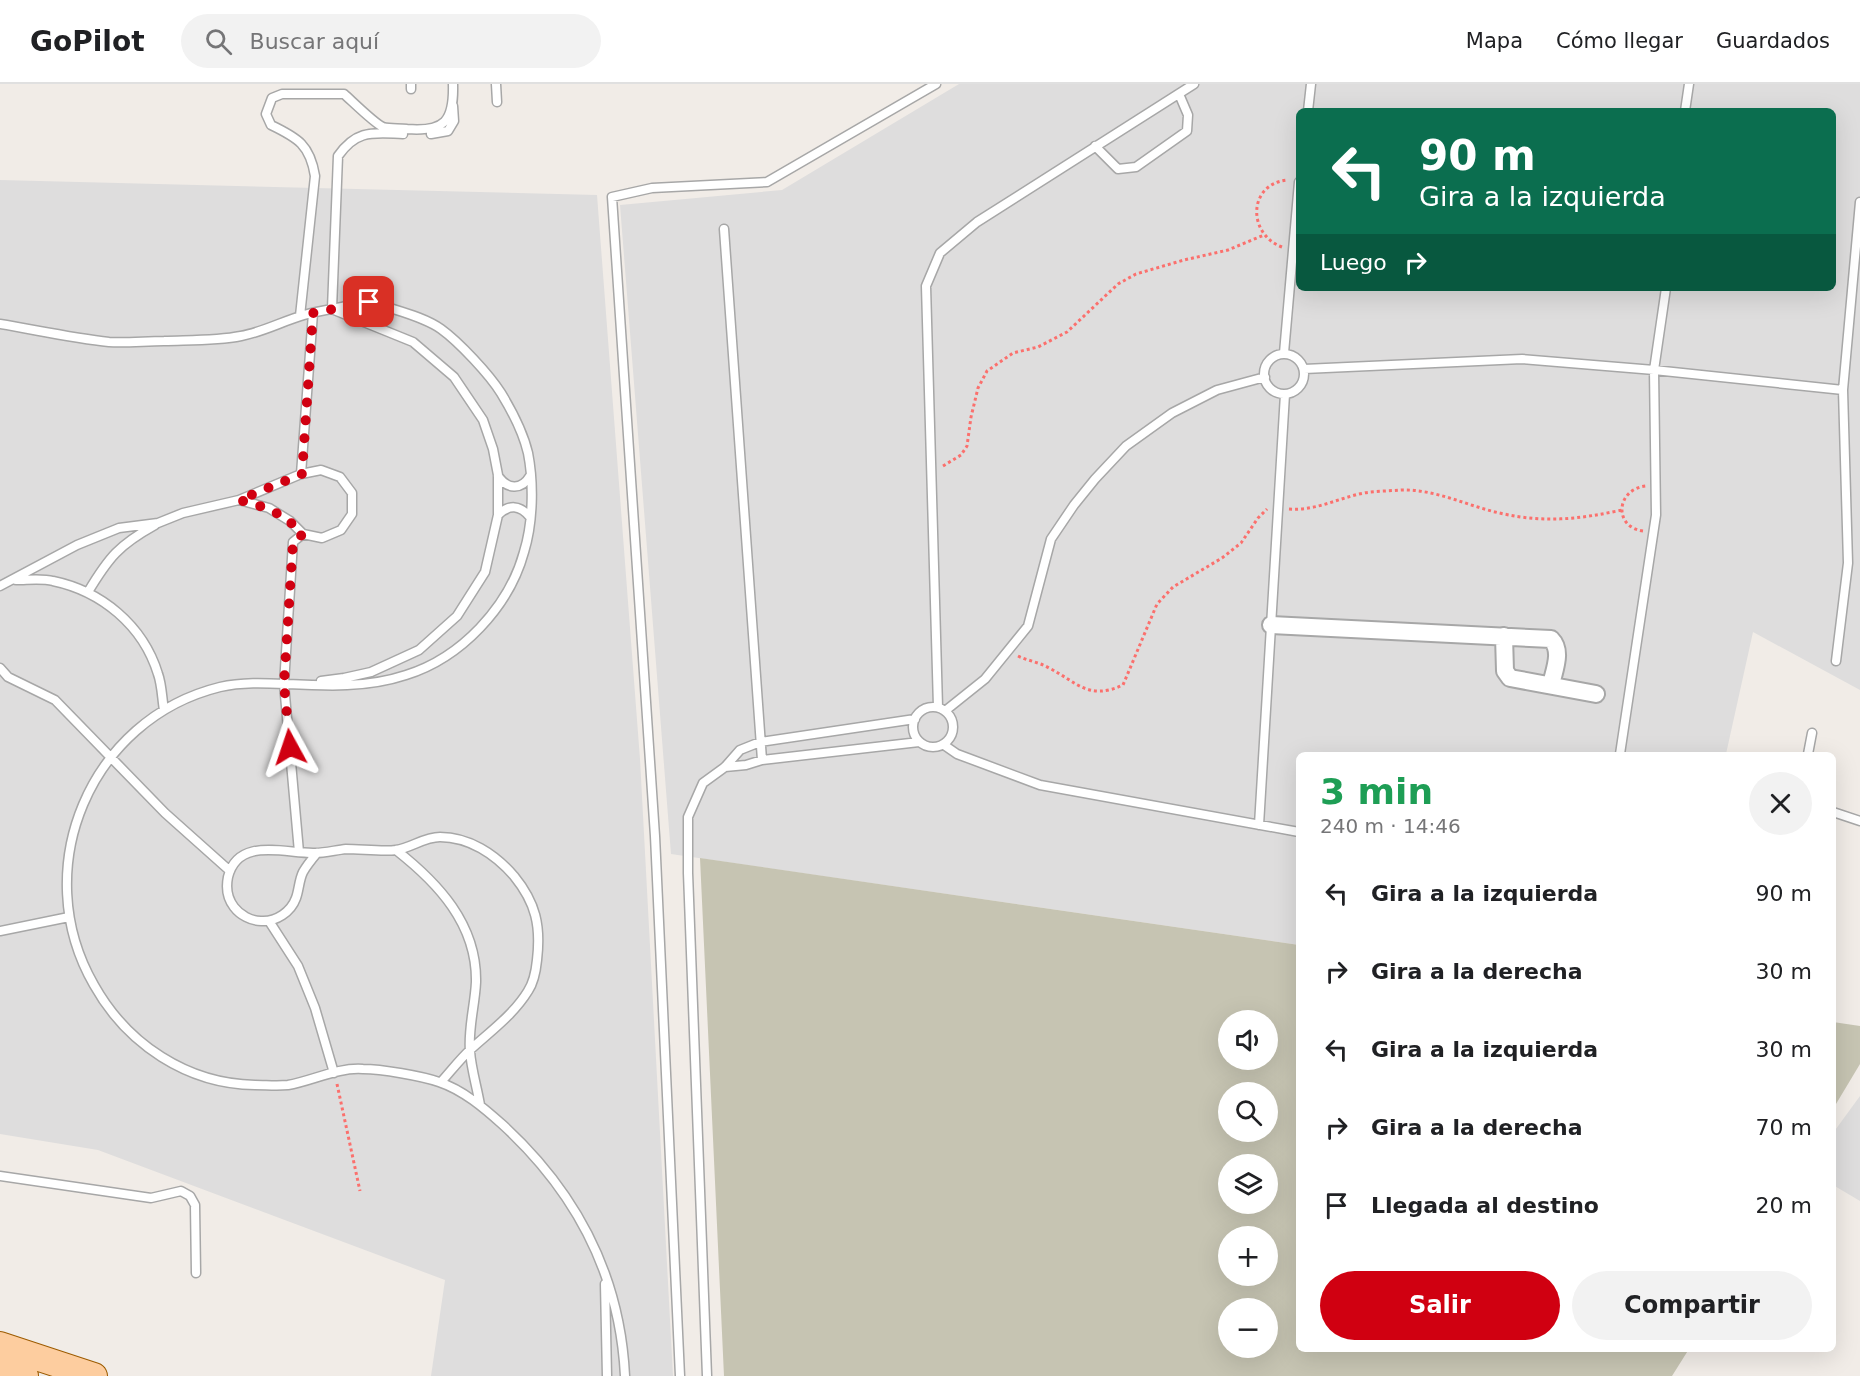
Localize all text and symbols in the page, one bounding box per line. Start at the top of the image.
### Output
search box [181,14,601,68]
text: GoPilot [30,25,145,58]
icon: search [202,25,235,58]
text: Buscar aquí [250,29,379,54]
text: Mapa [1466,29,1523,53]
text: Cómo llegar [1556,29,1683,53]
text: Guardados [1716,29,1830,53]
text: 90 m [1419,131,1536,180]
icon: left [1320,132,1398,210]
text: Gira a la izquierda [1419,181,1666,212]
icon: right [1399,246,1432,279]
text: Luego [1320,250,1387,275]
pin [343,276,394,327]
icon: arrive [352,285,385,318]
position arrow [258,715,322,779]
text: 3 min [1320,771,1433,812]
button: close [1749,772,1812,835]
text: 240 m · 14:46 [1320,814,1461,838]
icon: left [1320,877,1353,910]
text: Gira a la izquierda [1371,881,1598,906]
text: 90 m [1756,881,1812,906]
icon: right [1320,955,1353,988]
text: Gira a la derecha [1371,959,1583,984]
text: 30 m [1756,959,1812,984]
map controls [1218,1010,1278,1358]
button: sound [1218,1010,1278,1070]
icon: left [1320,1033,1353,1066]
text: Gira a la izquierda [1371,1037,1598,1062]
text: 30 m [1756,1037,1812,1062]
button: search [1218,1082,1278,1142]
icon: right [1320,1111,1353,1144]
text: Gira a la derecha [1371,1115,1583,1140]
text: 70 m [1756,1115,1812,1140]
button: layers [1218,1154,1278,1214]
icon: arrive [1320,1189,1353,1222]
text: Llegada al destino [1371,1193,1599,1218]
text: 20 m [1756,1193,1812,1218]
button: + [1218,1226,1278,1286]
button: Salir [1320,1271,1560,1340]
button: Compartir [1572,1271,1812,1340]
button: − [1218,1298,1278,1358]

